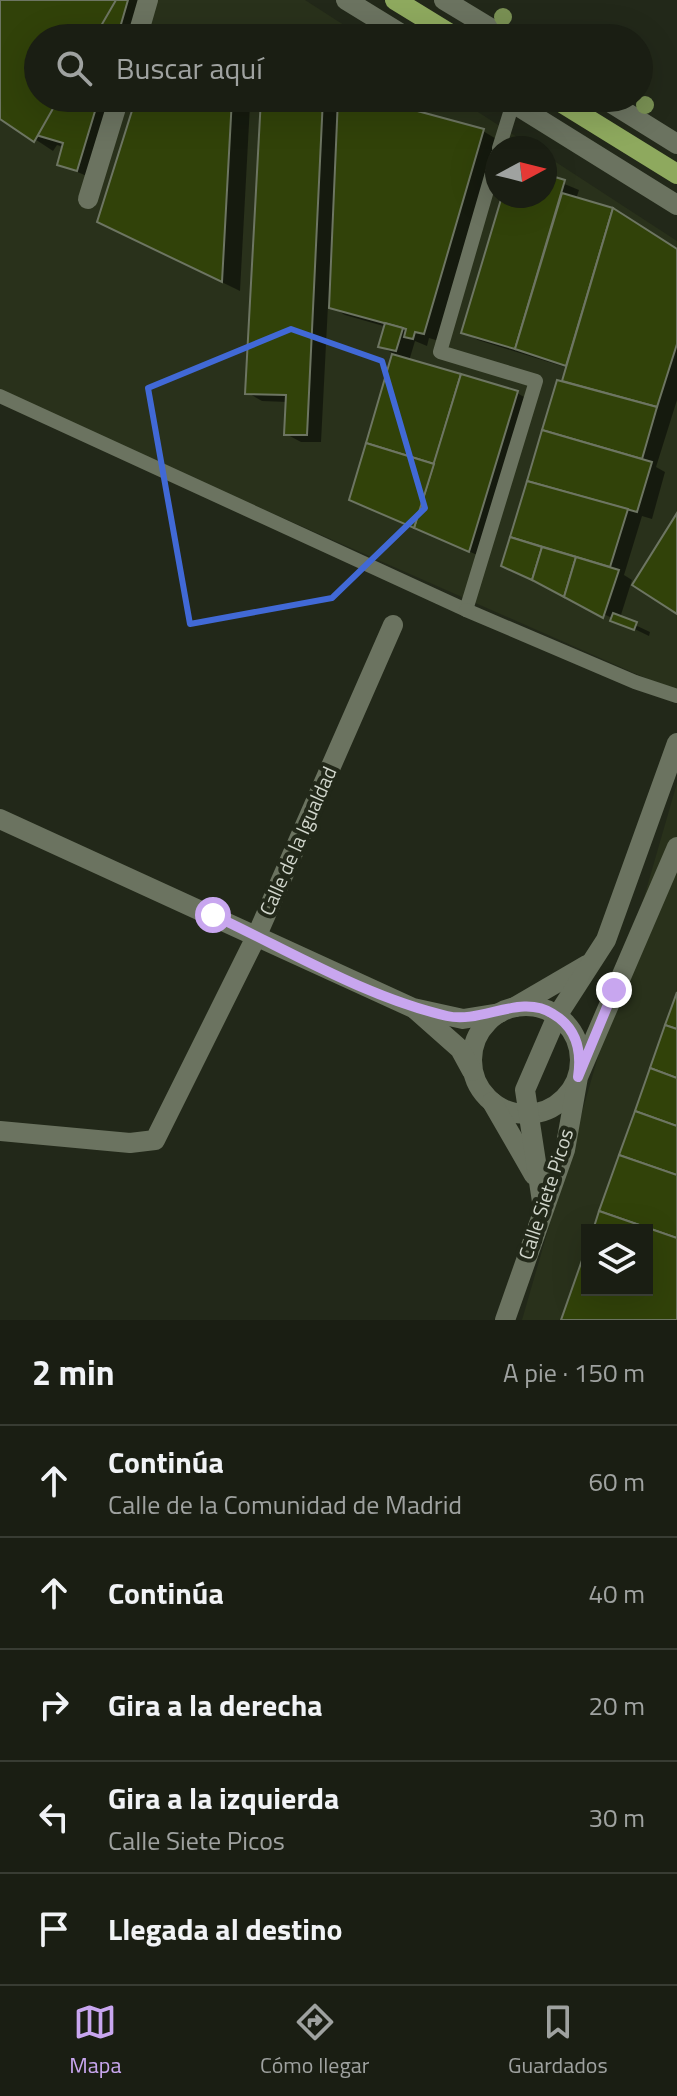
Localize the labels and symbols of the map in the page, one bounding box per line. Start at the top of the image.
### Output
north arrow [485,136,557,208]
street label: Calle de la Igualdad [251,761,344,920]
route start [195,897,231,933]
route end [596,972,632,1008]
street label: Calle Siete Picos [510,1124,581,1263]

